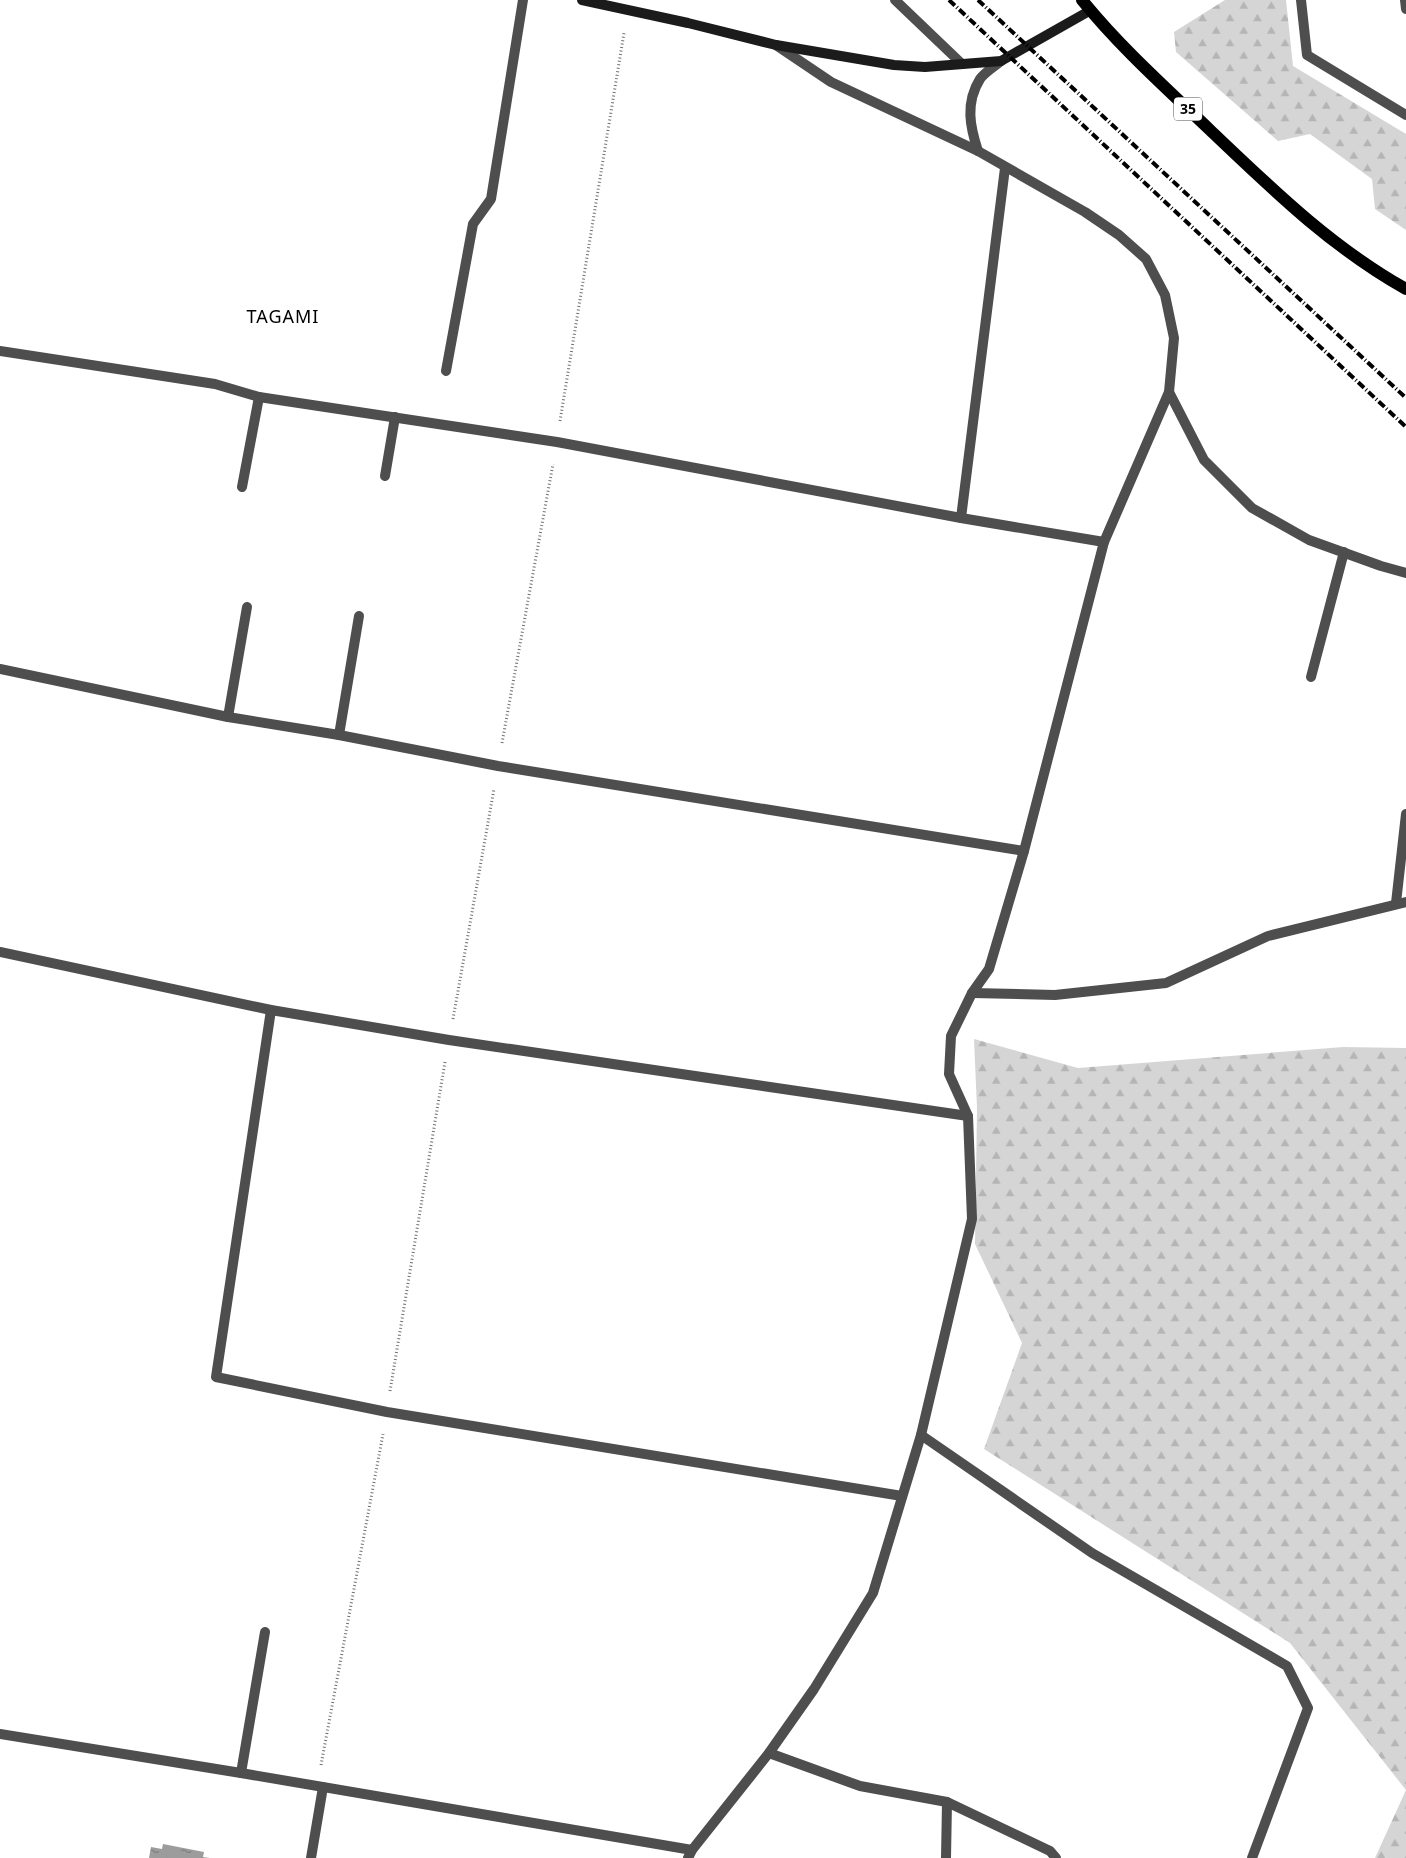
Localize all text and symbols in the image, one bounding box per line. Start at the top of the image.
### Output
road number: 35 [1174,98,1202,120]
district label: TAGAMI [247,304,319,328]

